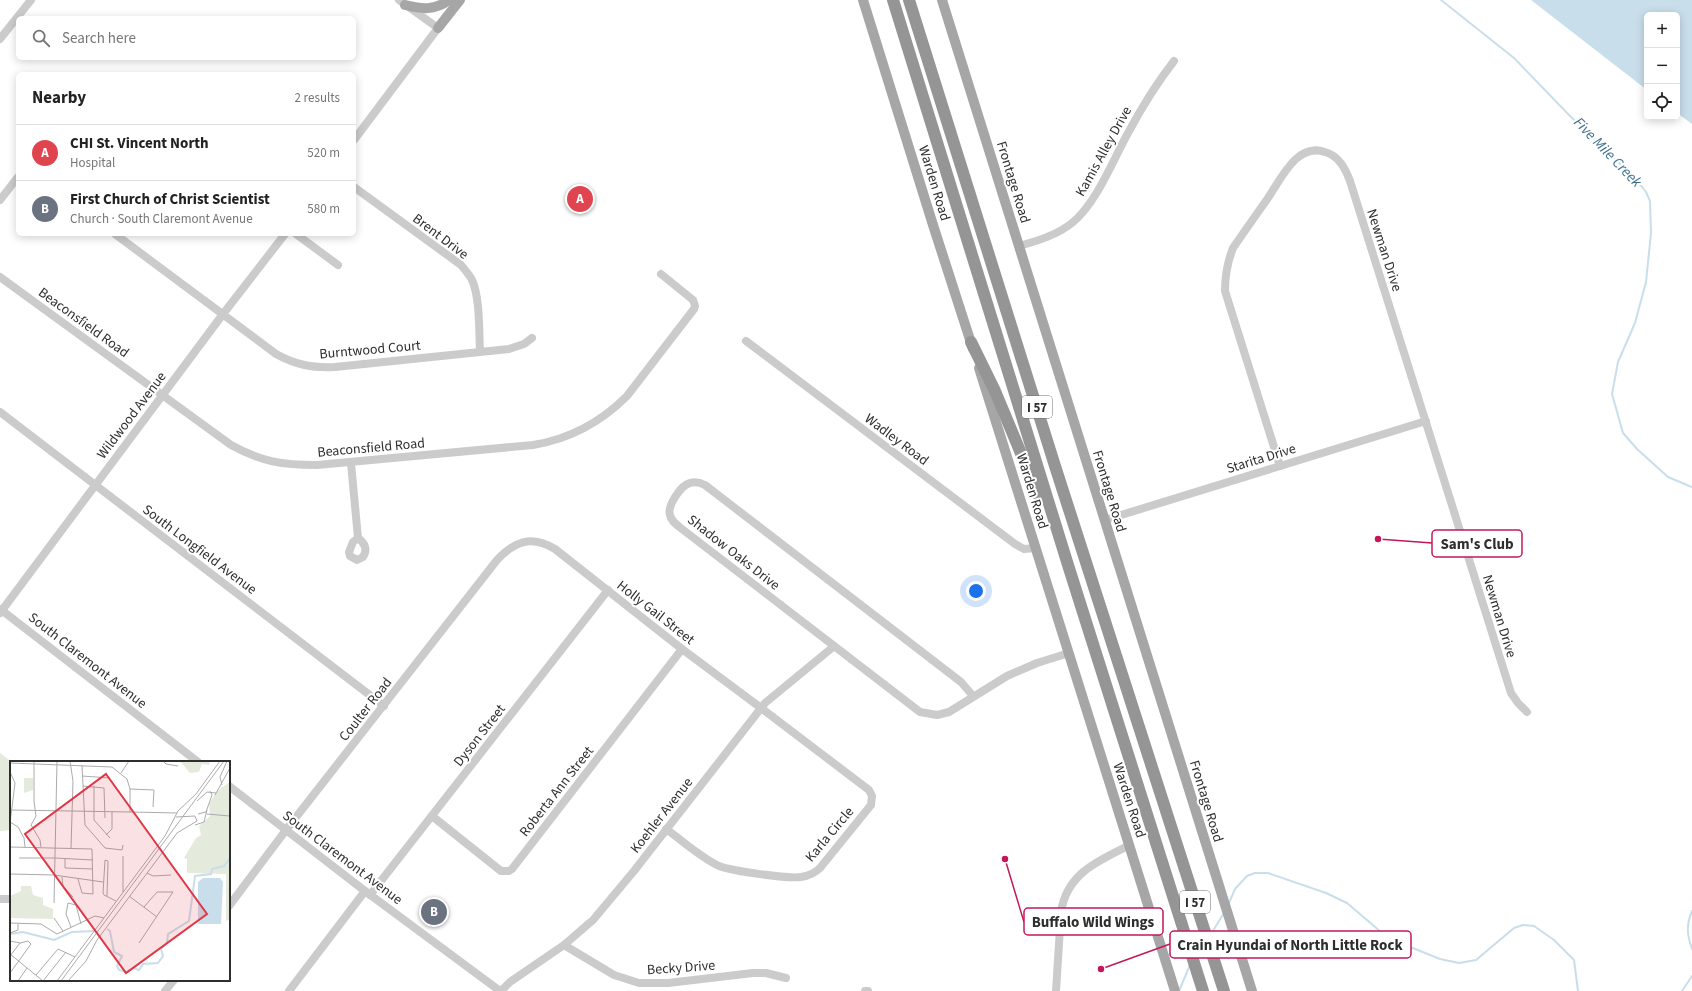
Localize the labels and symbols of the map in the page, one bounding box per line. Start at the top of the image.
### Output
street label: Kamis Alley Drive [1071,103,1137,200]
water label: Five Mile Creek [1569,113,1647,193]
street label: Frontage Road [991,139,1035,226]
street label: Warden Road [913,143,955,223]
pin: A [567,184,593,214]
street label: Newman Drive [1361,207,1407,294]
street label: Brent Drive [408,209,473,265]
street label: Beaconsfield Road [34,283,133,363]
street label: Burntwood Court [319,336,422,364]
street label: Wildwood Avenue [92,368,171,463]
road number: I 57 [1022,396,1052,418]
street label: Wadley Road [860,409,933,471]
street label: Beaconsfield Road [316,433,426,463]
street label: Starita Drive [1224,439,1298,479]
street label: Frontage Road [1087,448,1131,535]
street label: Warden Road [1011,451,1053,531]
street label: South Longfield Avenue [138,500,261,600]
street label: Shadow Oaks Drive [683,510,784,595]
callout: Sam's Club [1432,530,1522,557]
text: Sam's Club [1440,534,1514,555]
street label: Newman Drive [1477,572,1521,660]
street label: Holly Gail Street [612,576,699,650]
your location [966,581,986,601]
street label: South Claremont Avenue [24,608,151,714]
street label: Coulter Road [335,674,397,746]
street label: Dyson Street [449,700,511,771]
street label: Roberta Ann Street [515,742,599,841]
street label: Frontage Road [1184,758,1228,845]
street label: Warden Road [1108,760,1151,840]
inset map [10,761,230,981]
street label: Koehler Avenue [626,773,698,858]
street label: Karla Circle [801,803,859,867]
street label: South Claremont Avenue [278,806,407,910]
road number: I 57 [1180,891,1210,913]
pin: B [421,897,447,927]
callout: Buffalo Wild Wings [1024,908,1163,935]
text: Buffalo Wild Wings [1032,912,1155,933]
callout: Crain Hyundai of North Little Rock [1170,931,1411,958]
text: Crain Hyundai of North Little Rock [1177,935,1403,956]
street label: Becky Drive [646,956,716,980]

